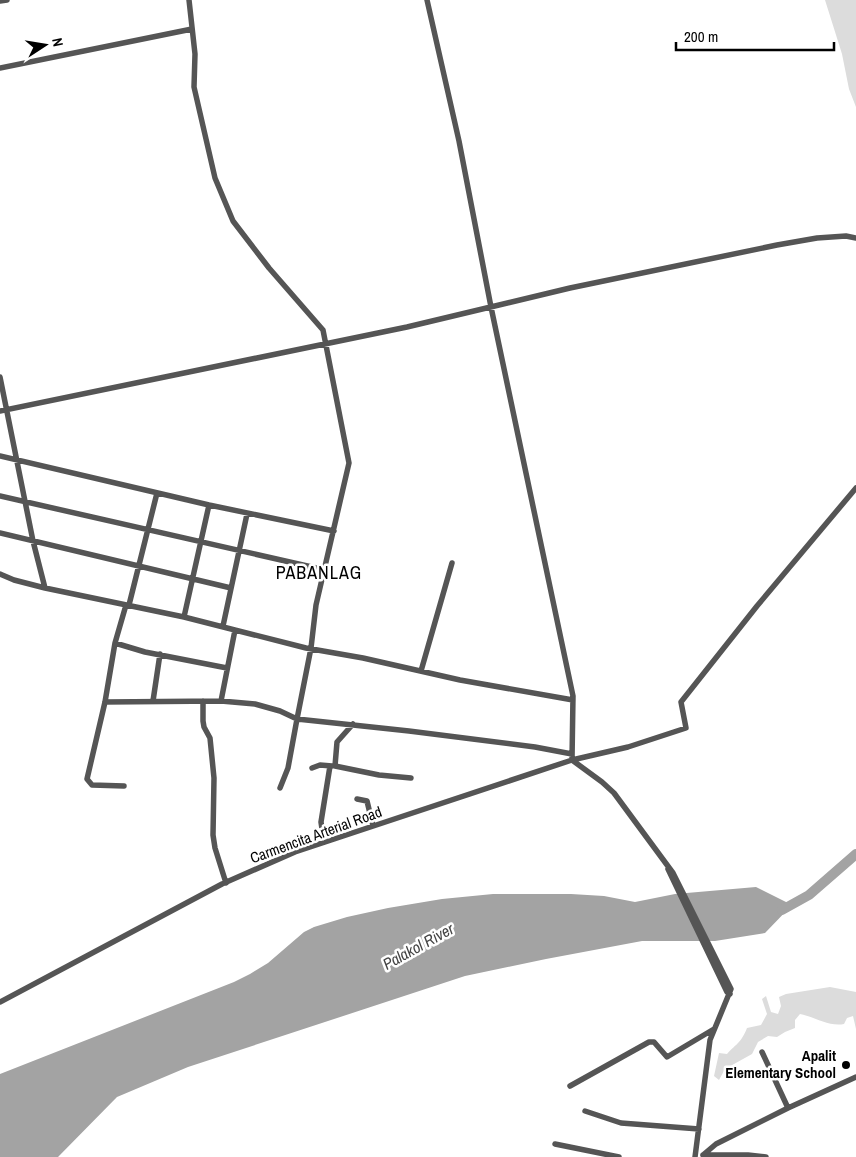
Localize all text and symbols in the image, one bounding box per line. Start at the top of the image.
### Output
north arrow [20,20,70,70]
scale bar [676,20,834,52]
text: 200 m [684,26,718,47]
text: N [48,36,67,48]
district label: PABANLAG [276,560,362,585]
street label: Carmencita Arterial Road [247,801,385,868]
water label: Palakol River [379,917,458,975]
place label: Apalit Elementary School [725,1045,836,1083]
marker: Apalit Elementary School [840,1059,852,1071]

